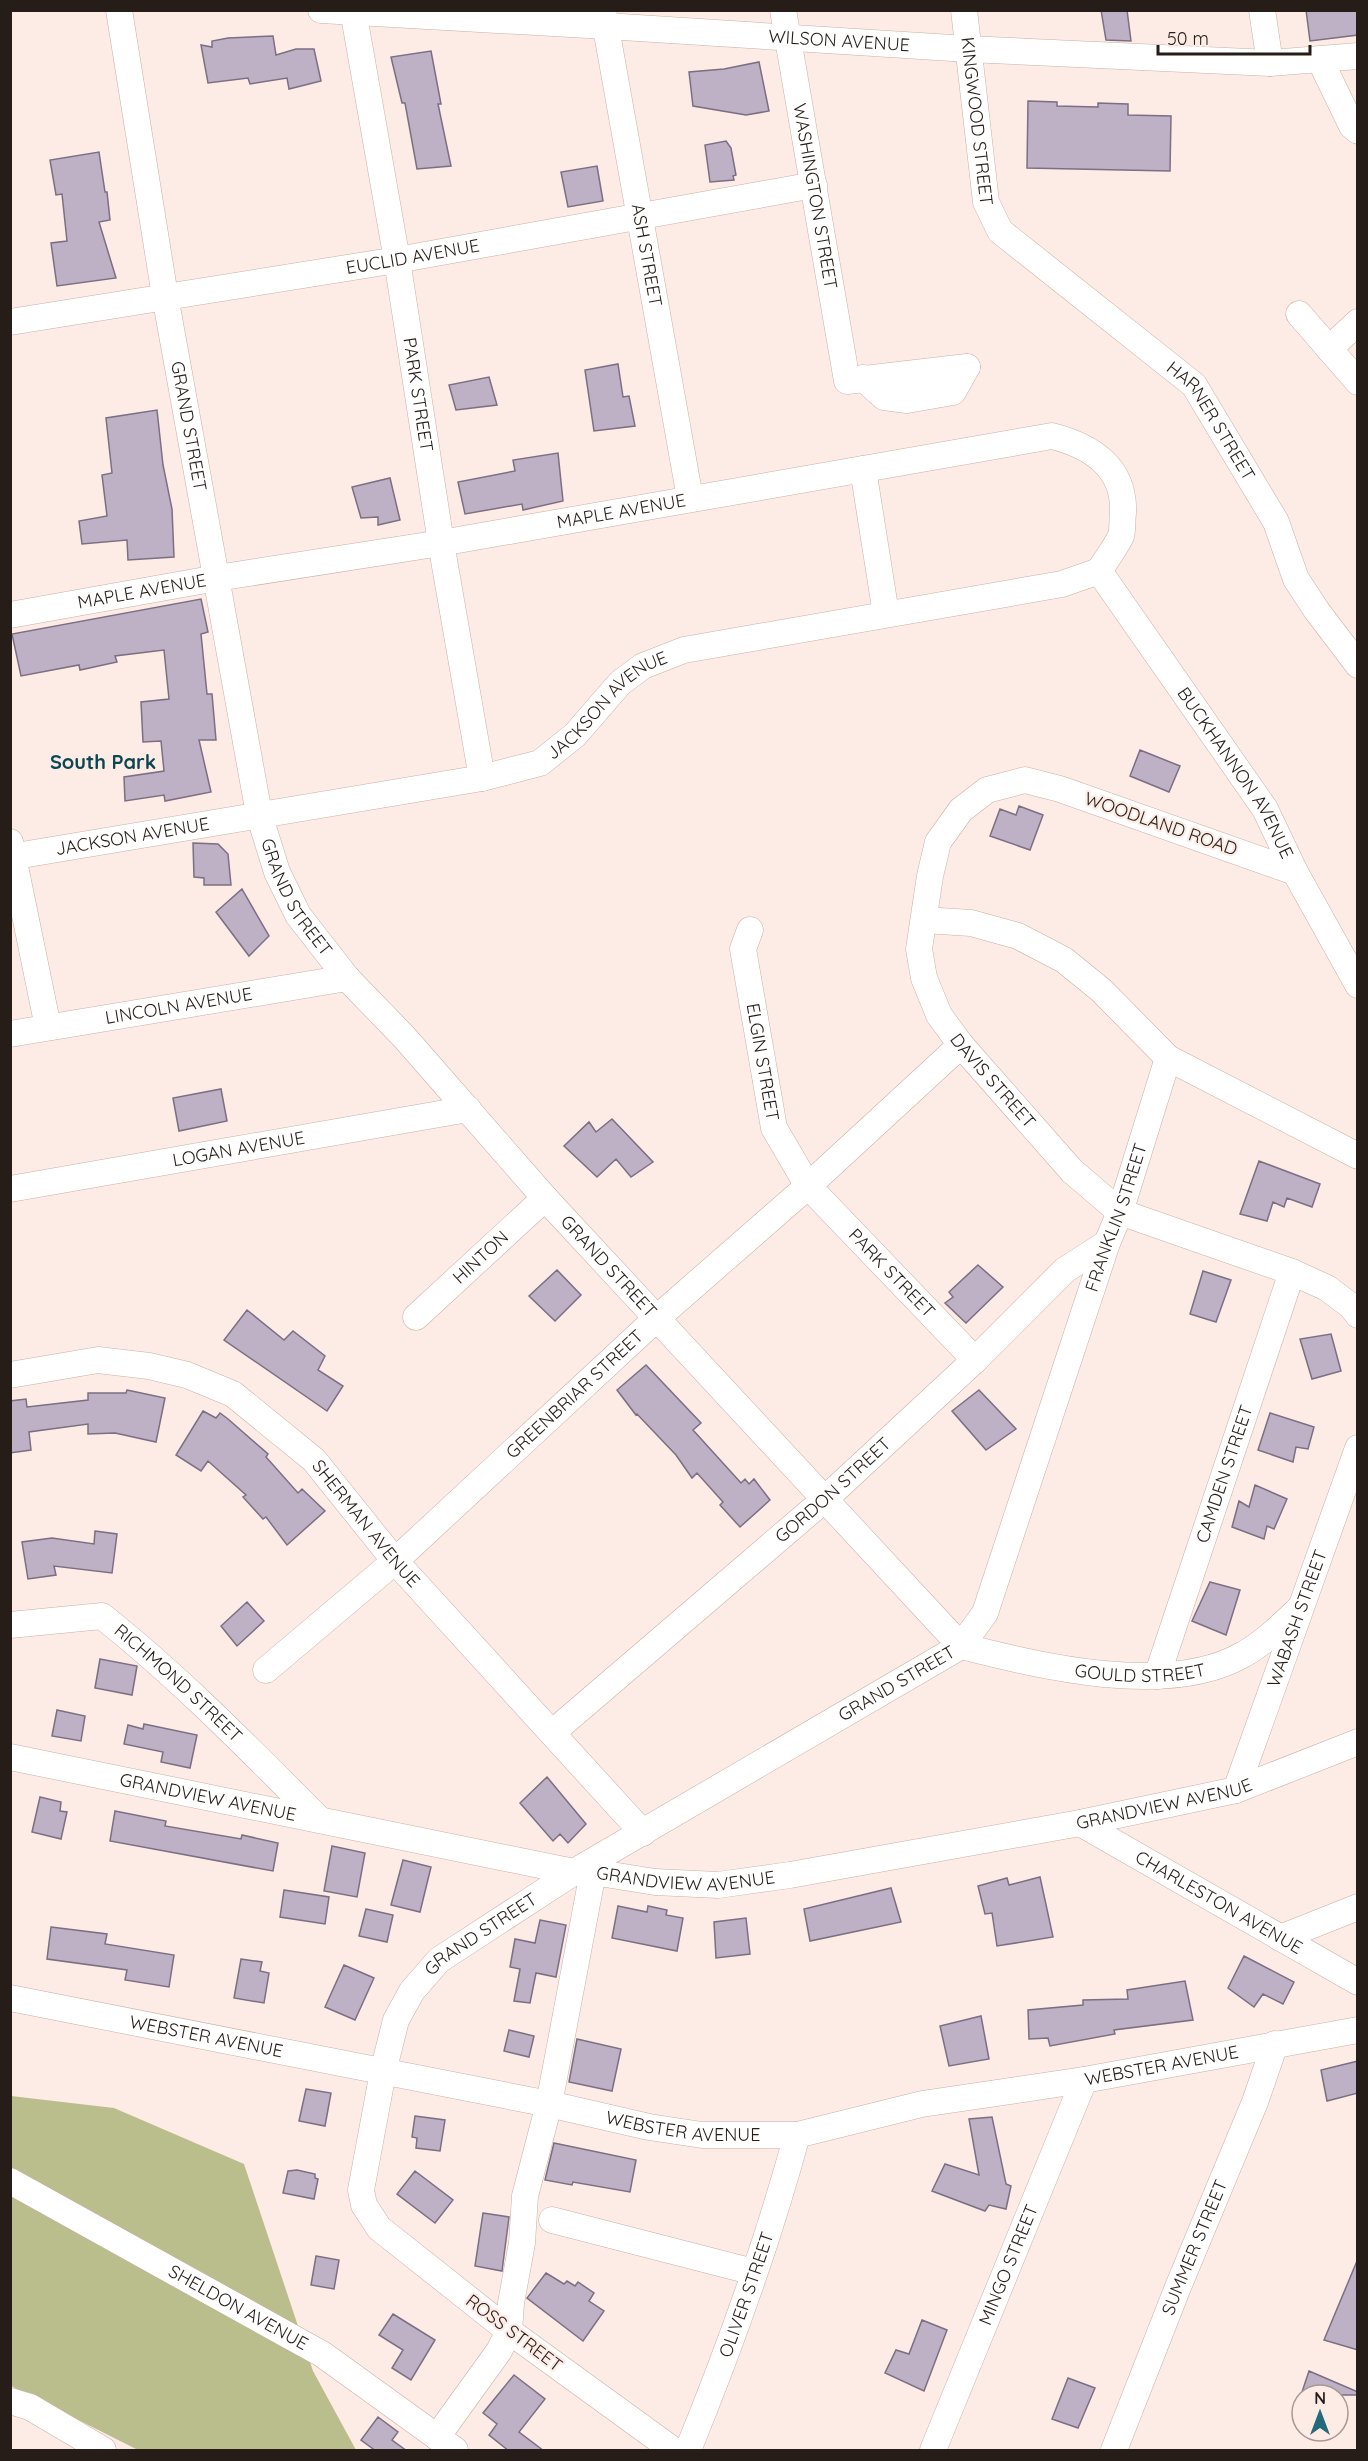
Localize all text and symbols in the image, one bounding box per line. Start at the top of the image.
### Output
scale bar [1158,18,1310,56]
street label: WILSON AVENUE [768,24,911,56]
text: 50 m [1167,27,1209,50]
street label: KINGWOOD STREET [956,36,998,207]
street label: WASHINGTON STREET [788,101,843,291]
street label: ASH STREET [627,202,668,308]
street label: EUCLID AVENUE [344,233,481,279]
street label: PARK STREET [398,336,439,453]
street label: HARNER STREET [1162,356,1261,485]
street label: GRAND STREET [166,359,212,493]
street label: MAPLE AVENUE [555,488,687,534]
street label: MAPLE AVENUE [76,568,208,614]
street label: JACKSON AVENUE [542,646,670,764]
street label: BUCKHANNON AVENUE [1172,682,1299,862]
district label: South Park [50,749,156,774]
street label: WOODLAND ROAD [1082,787,1241,860]
street label: JACKSON AVENUE [54,812,211,860]
street label: GRAND STREET [256,835,338,961]
street label: LINCOLN AVENUE [103,982,254,1029]
street label: ELGIN STREET [742,1001,785,1123]
street label: DAVIS STREET [945,1029,1041,1133]
street label: LOGAN AVENUE [171,1126,306,1171]
street label: FRANKLIN STREET [1080,1140,1152,1295]
street label: GRAND STREET [556,1210,662,1322]
street label: PARK STREET [844,1223,940,1322]
street label: HINTON [448,1225,513,1288]
street label: GREENBRIAR STREET [501,1324,648,1463]
street label: CAMDEN STREET [1190,1402,1258,1546]
street label: GORDON STREET [770,1432,895,1548]
street label: SHERMAN AVENUE [307,1455,425,1592]
street label: WABASH STREET [1262,1546,1332,1690]
street label: RICHMOND STREET [110,1619,247,1747]
street label: GRAND STREET [834,1640,959,1726]
street label: GOULD STREET [1073,1658,1208,1687]
street label: GRANDVIEW AVENUE [118,1768,298,1826]
street label: GRANDVIEW AVENUE [1074,1773,1255,1834]
street label: CHARLESTON AVENUE [1131,1845,1307,1959]
street label: GRANDVIEW AVENUE [595,1861,776,1896]
street label: GRAND STREET [419,1887,541,1980]
street label: WEBSTER AVENUE [128,2010,285,2062]
street label: WEBSTER AVENUE [1083,2040,1240,2091]
street label: WEBSTER AVENUE [604,2105,760,2146]
street label: SUMMER STREET [1156,2176,1232,2318]
street label: MINGO STREET [973,2201,1043,2328]
street label: OLIVER STREET [713,2229,779,2361]
street label: SHELDON AVENUE [165,2259,312,2355]
street label: ROSS STREET [461,2289,567,2377]
north arrow [1290,2383,1350,2443]
text: N [1314,2388,1326,2408]

